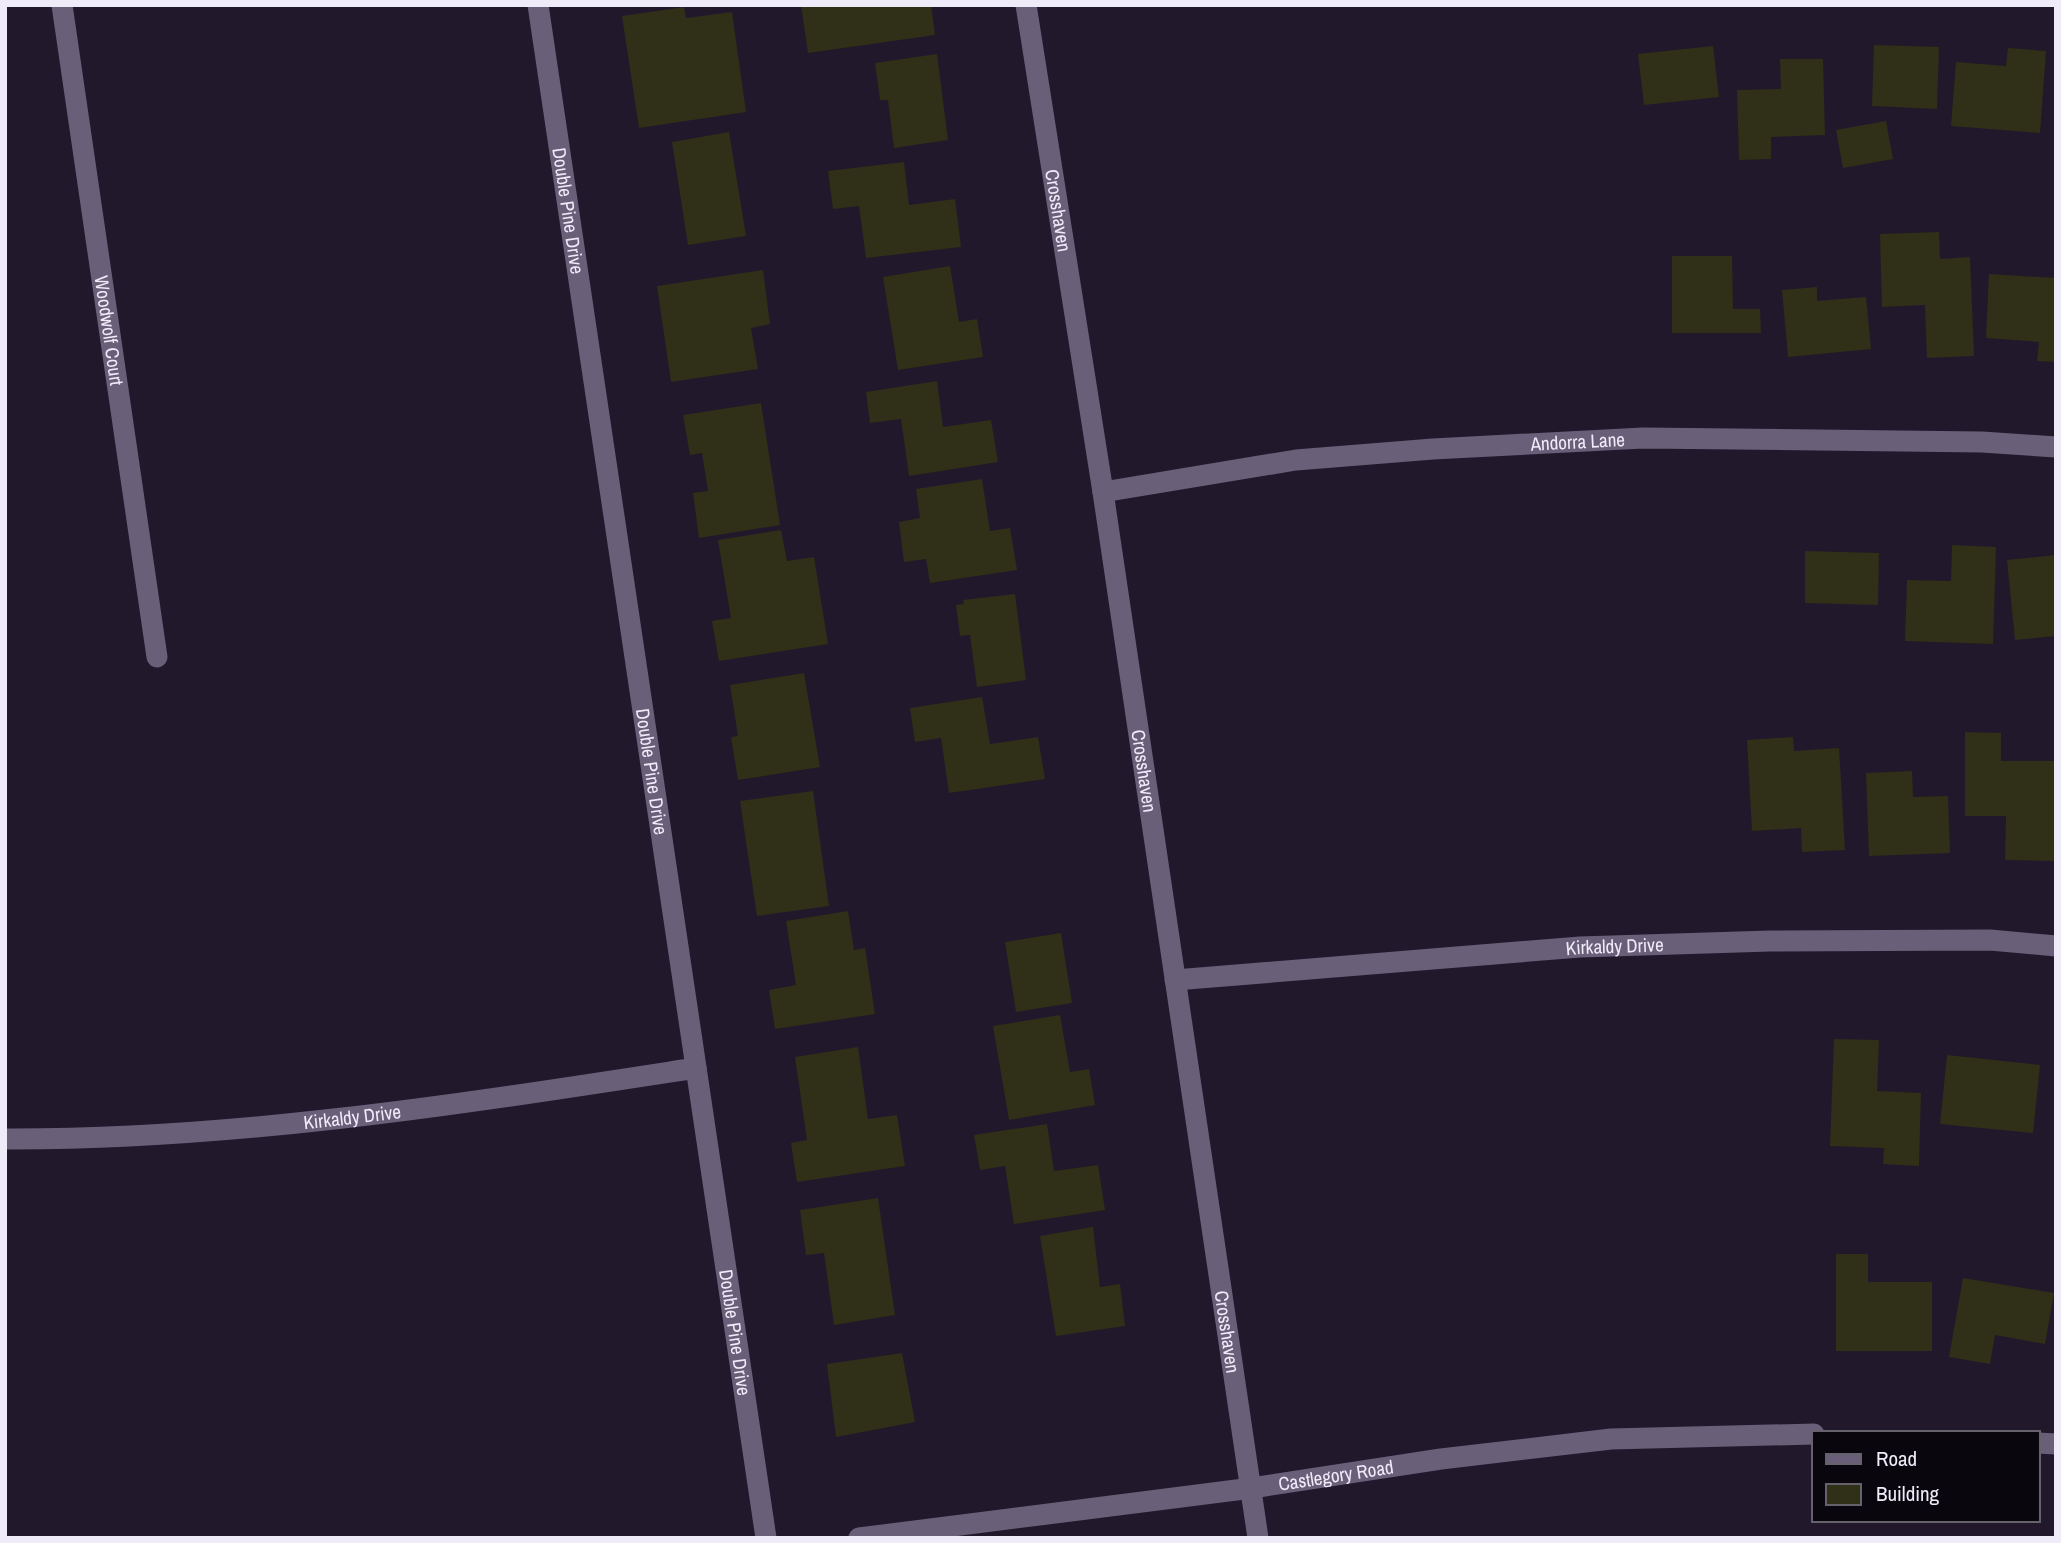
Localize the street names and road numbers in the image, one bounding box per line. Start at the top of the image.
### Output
street label: Double Pine Drive [546,146,591,276]
street label: Crosshaven [1039,167,1078,254]
street label: Woodwolf Court [89,274,130,388]
street label: Andorra Lane [1529,426,1626,457]
street label: Double Pine Drive [630,707,674,837]
street label: Crosshaven [1125,728,1163,814]
street label: Kirkaldy Drive [1565,931,1664,961]
street label: Kirkaldy Drive [302,1098,402,1135]
street label: Double Pine Drive [713,1267,758,1397]
street label: Crosshaven [1208,1289,1246,1375]
street label: Castlegory Road [1276,1453,1395,1497]

